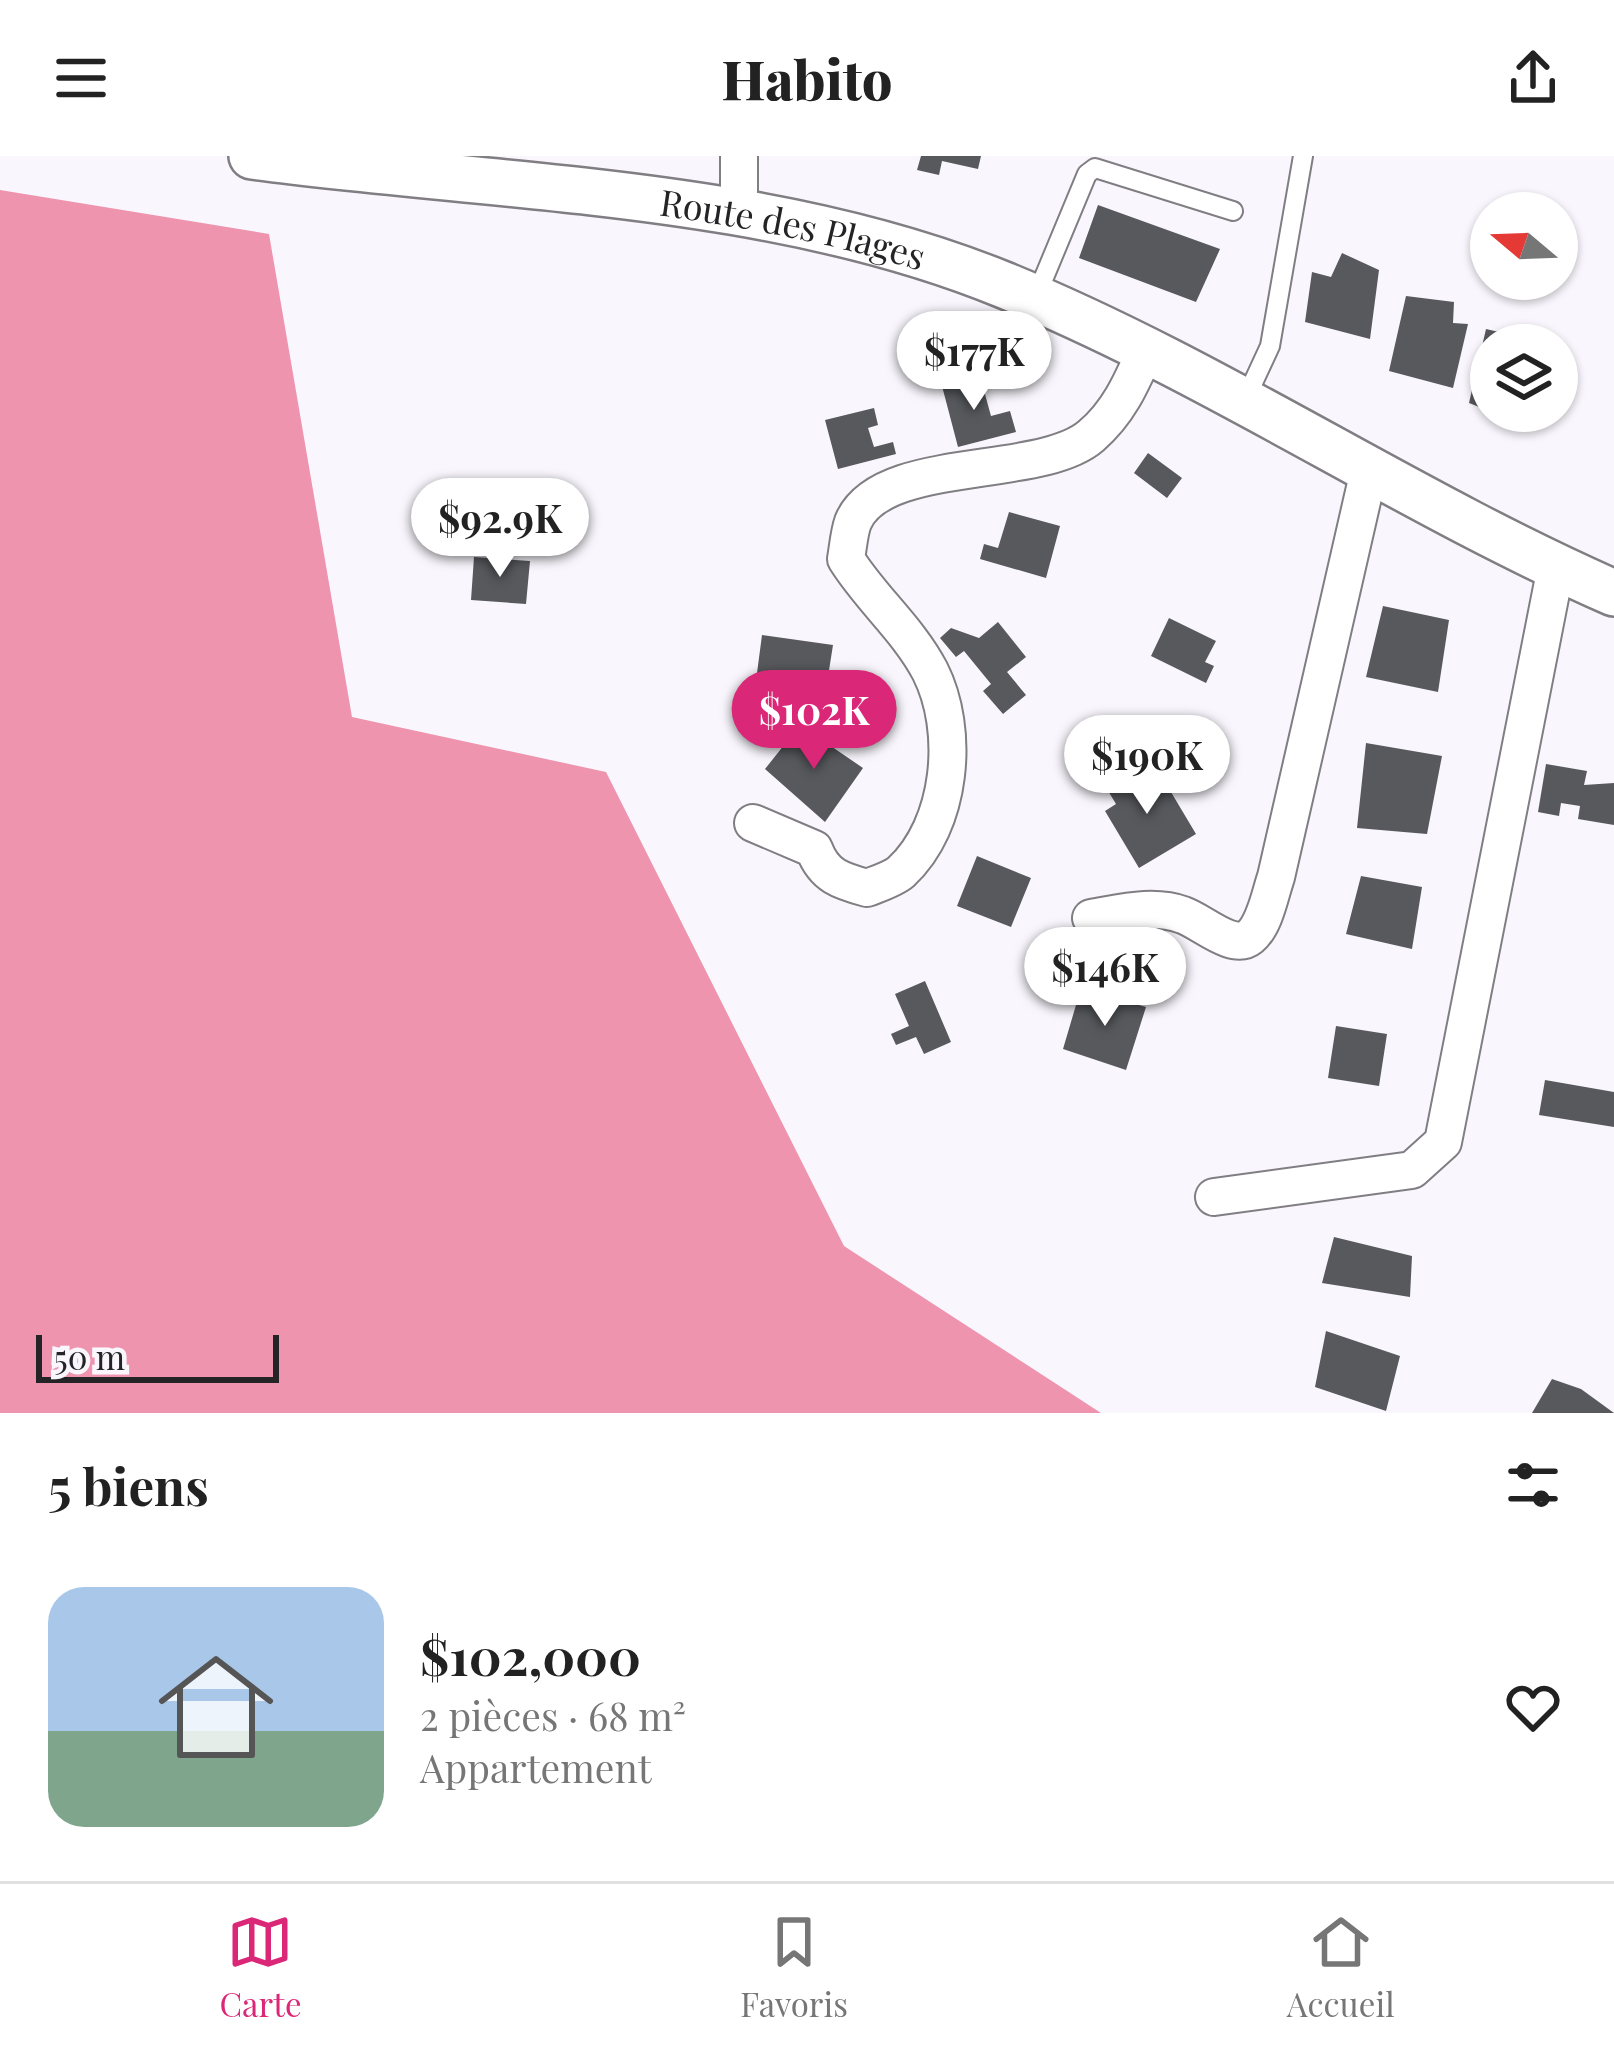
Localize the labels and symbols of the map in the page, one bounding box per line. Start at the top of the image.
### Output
street label: Route des Plages [657,177,931,279]
north arrow [1470,192,1578,300]
pin: $177K [890,311,1058,413]
pin: $92.9K [402,478,598,580]
pin: $102K [730,670,898,772]
pin: $190K [1063,715,1231,817]
pin: $146K [1021,927,1189,1029]
scale bar [36,1329,279,1382]

